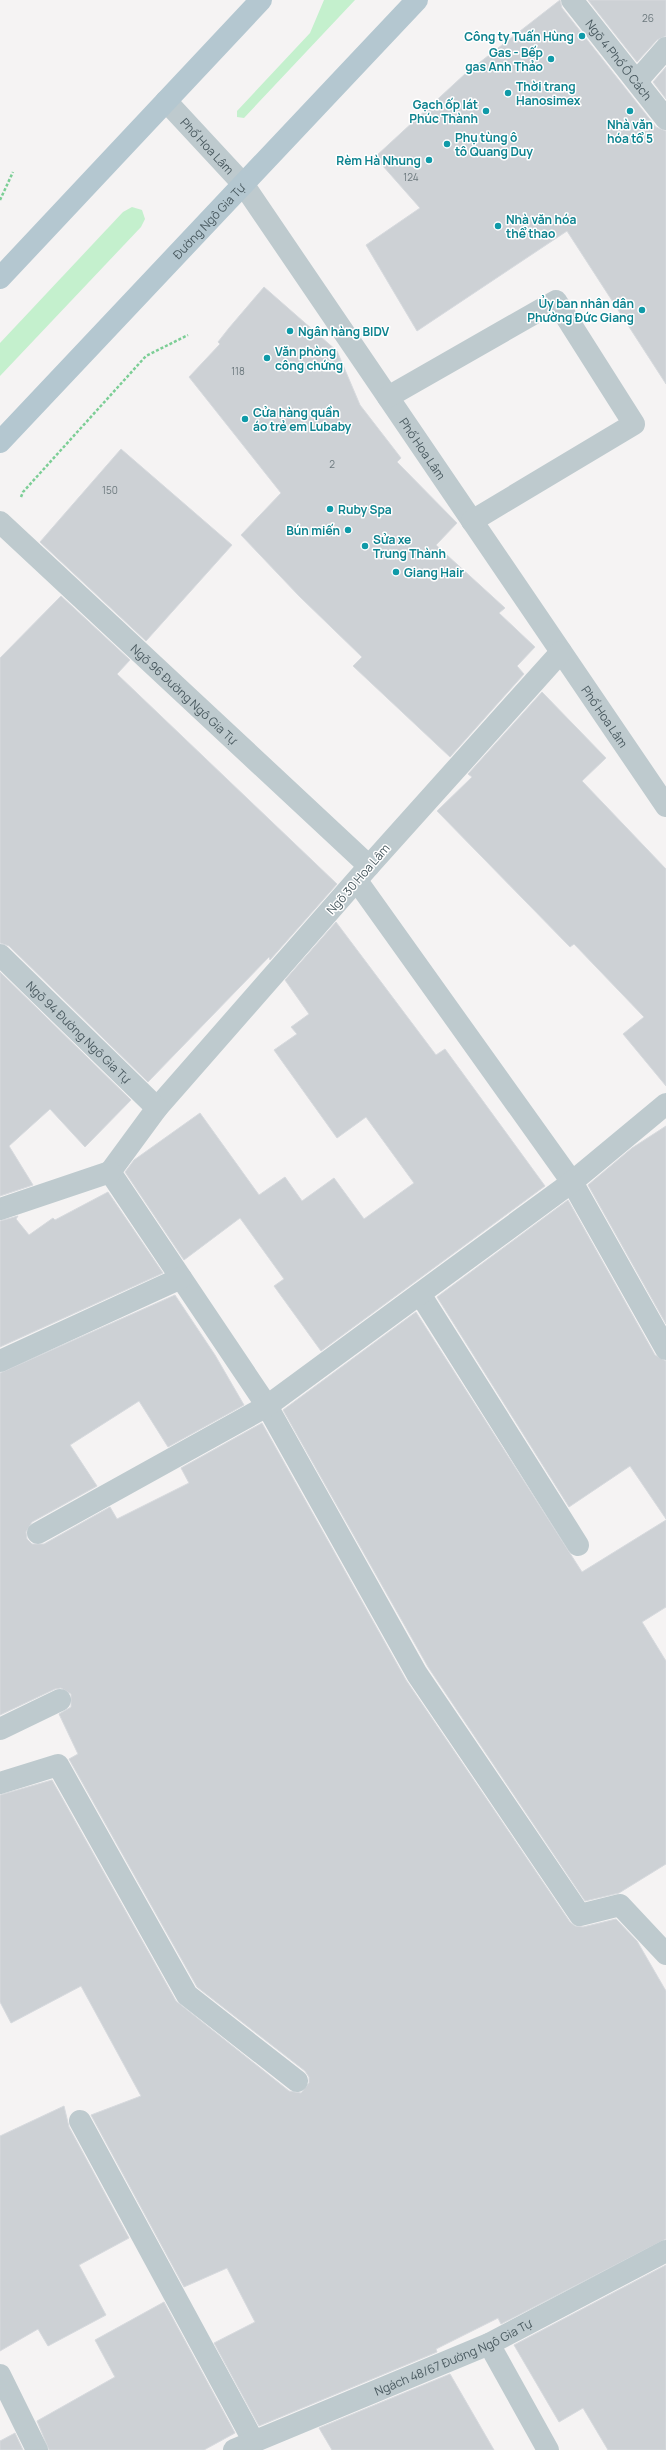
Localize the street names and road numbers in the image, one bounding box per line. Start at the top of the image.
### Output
street label: Ngõ 4 Phố Ô Cách [582,16,656,104]
street label: Phố Hoa Lâm [177,114,238,178]
street label: Đường Ngô Gia Tự [169,179,249,262]
street label: Phố Hoa Lâm [396,414,450,483]
street label: Ngõ 96 Đường Ngô Gia Tự [127,640,242,748]
street label: Phố Hoa Lâm [578,682,632,751]
street label: Ngõ 30 Hoa Lâm [323,840,393,918]
street label: Ngõ 94 Đường Ngô Gia Tự [23,977,135,1087]
street label: Ngách 48/67 Đường Ngô Gia Tự [372,2314,536,2399]

